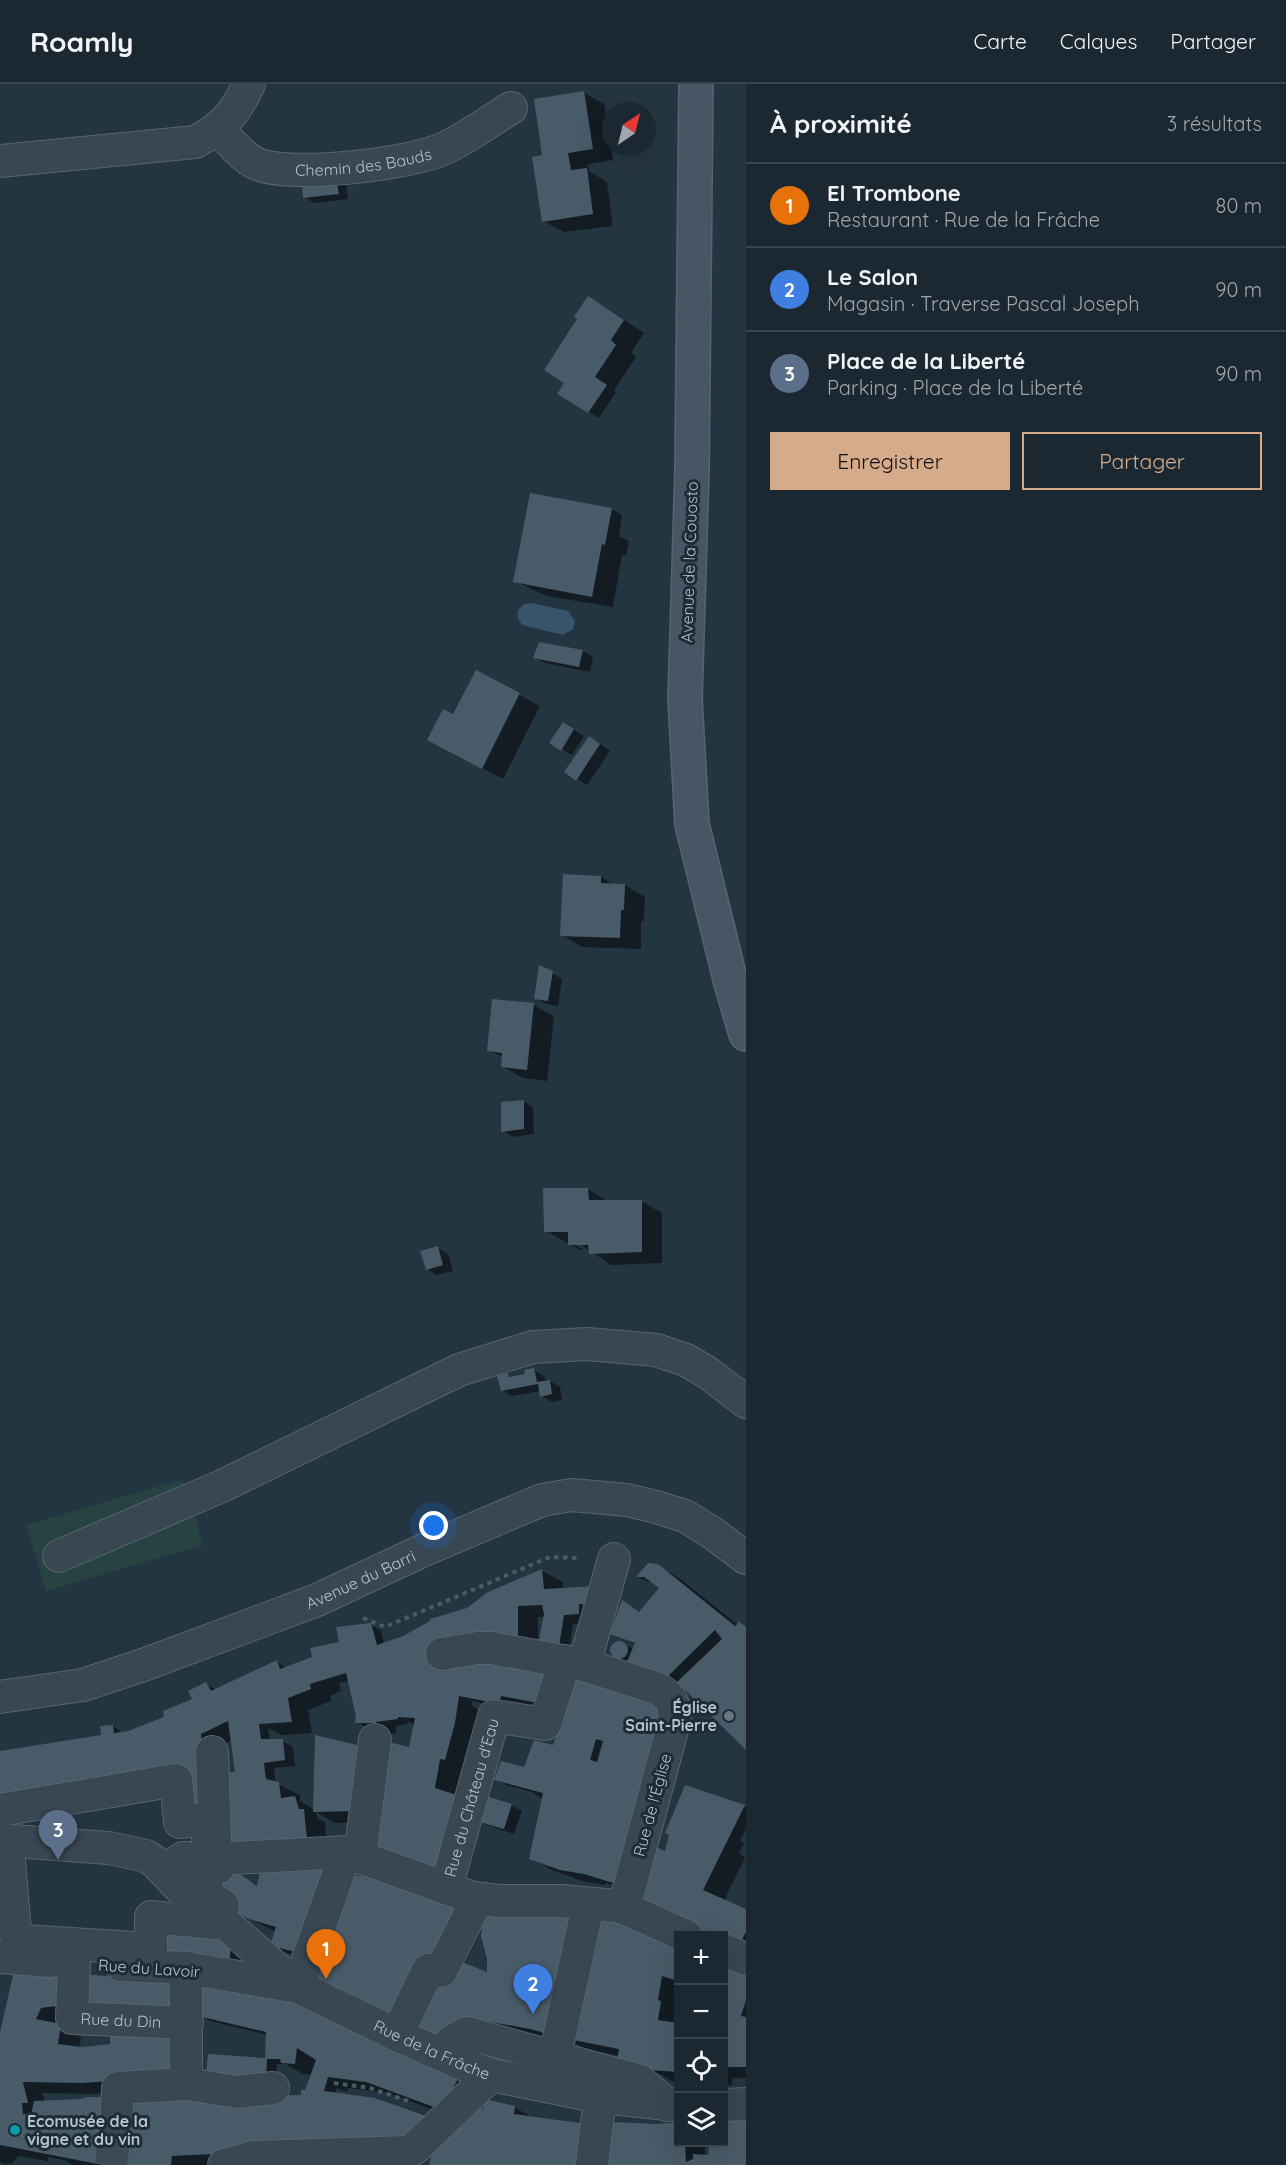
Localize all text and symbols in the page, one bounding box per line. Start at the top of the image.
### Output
text: Roamly [30,24,134,59]
text: Carte [973,28,1027,54]
text: Calques [1060,28,1137,54]
text: Partager [1170,28,1256,54]
north arrow [602,102,656,156]
text: À proximité [770,107,912,140]
text: 3 résultats [1167,111,1262,136]
street label: Chemin des Bauds [295,144,434,180]
text: El Trombone [827,179,961,207]
text: 1 [786,193,793,218]
text: 80 m [1216,193,1262,218]
text: Restaurant · Rue de la Frâche [827,207,1100,232]
text: Le Salon [827,263,918,291]
text: 2 [784,277,795,302]
text: 90 m [1215,277,1262,302]
text: Magasin · Traverse Pascal Joseph [827,291,1140,316]
text: Place de la Liberté [827,347,1025,375]
text: 3 [784,361,795,386]
text: 90 m [1215,361,1262,386]
text: Parking · Place de la Liberté [827,375,1083,400]
button: Enregistrer [770,432,1010,490]
button: Partager [1022,432,1262,490]
street label: Avenue de la Couosto [676,481,702,643]
your location [419,1511,448,1540]
street label: Avenue du Barri [303,1545,419,1613]
place label: Église Saint-Pierre [625,1697,717,1735]
marker: Église Saint-Pierre [722,1709,736,1723]
street label: Rue du Château d'Eau [440,1716,503,1879]
street label: Rue de l'Église [629,1751,675,1859]
pin: 3 [38,1810,78,1860]
pin: 1 [306,1930,346,1979]
map controls [674,1931,728,2147]
button: + [674,1931,728,1985]
street label: Rue du Lavoir [97,1954,201,1982]
pin: 2 [514,1964,552,2014]
button: − [674,1985,728,2039]
street label: Rue du Din [80,2008,162,2032]
street label: Rue de la Frâche [370,2015,493,2084]
button: locate [674,2039,728,2093]
button: layers [674,2093,728,2147]
place label: Ecomusée de la vigne et du vin [27,2111,148,2149]
marker: Ecomusée de la vigne et du vin [8,2123,22,2137]

